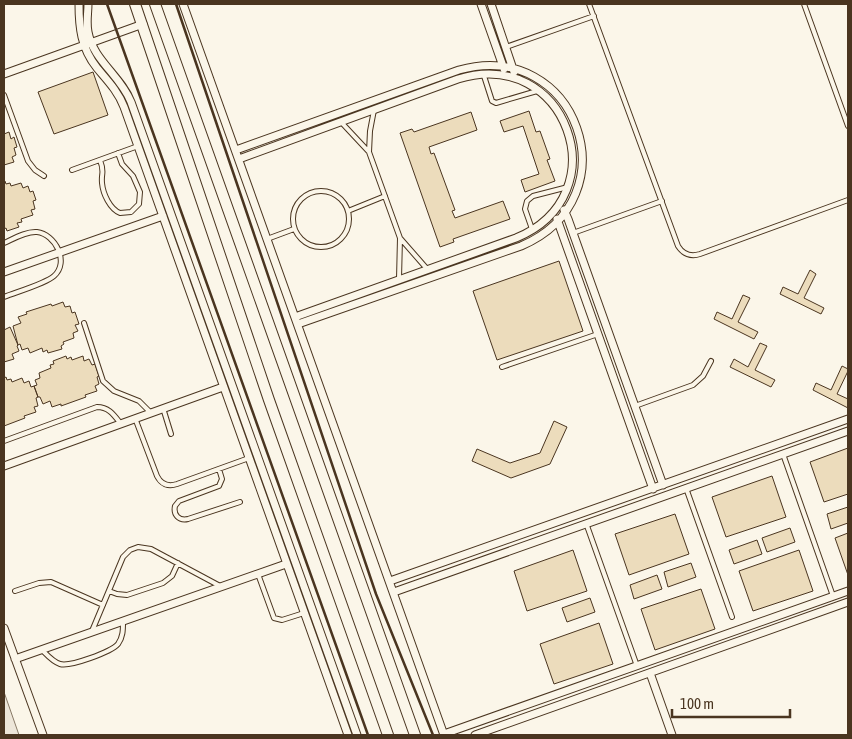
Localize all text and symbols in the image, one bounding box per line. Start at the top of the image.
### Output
scale bar [672,686,790,718]
text: 100 m [680,695,714,712]

